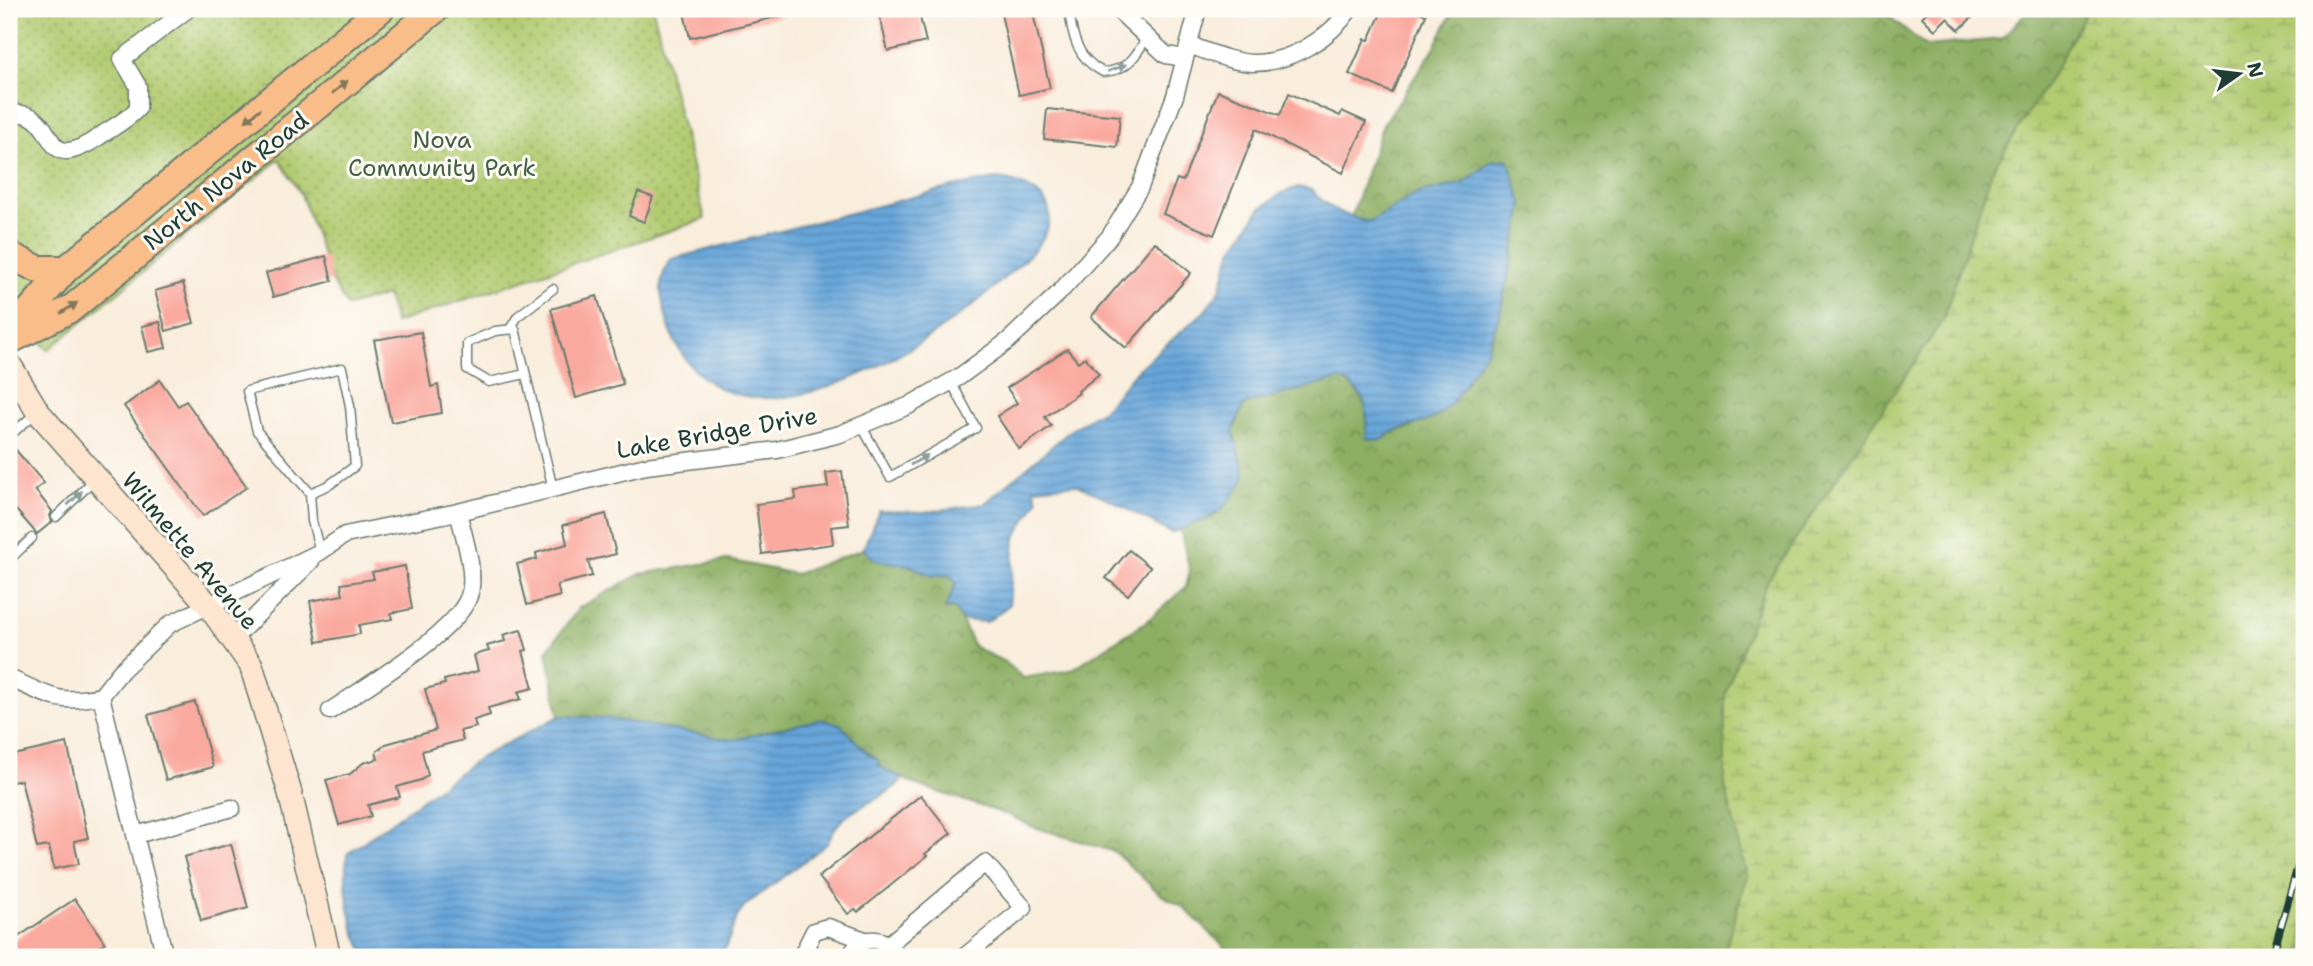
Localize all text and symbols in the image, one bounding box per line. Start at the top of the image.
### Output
north arrow [2204,38,2274,108]
text: N [2241,60,2269,80]
one-way arrow [1107,62,1128,73]
one-way arrow [331,80,349,95]
street label: North Nova Road [137,104,315,258]
one-way arrow [244,107,262,122]
park label: Nova Community Park [348,124,536,184]
one-way arrow [59,302,78,315]
street label: Lake Bridge Drive [614,400,820,466]
one-way arrow [910,454,929,466]
street label: Wilmette Avenue [114,465,266,637]
one-way arrow [67,489,84,506]

